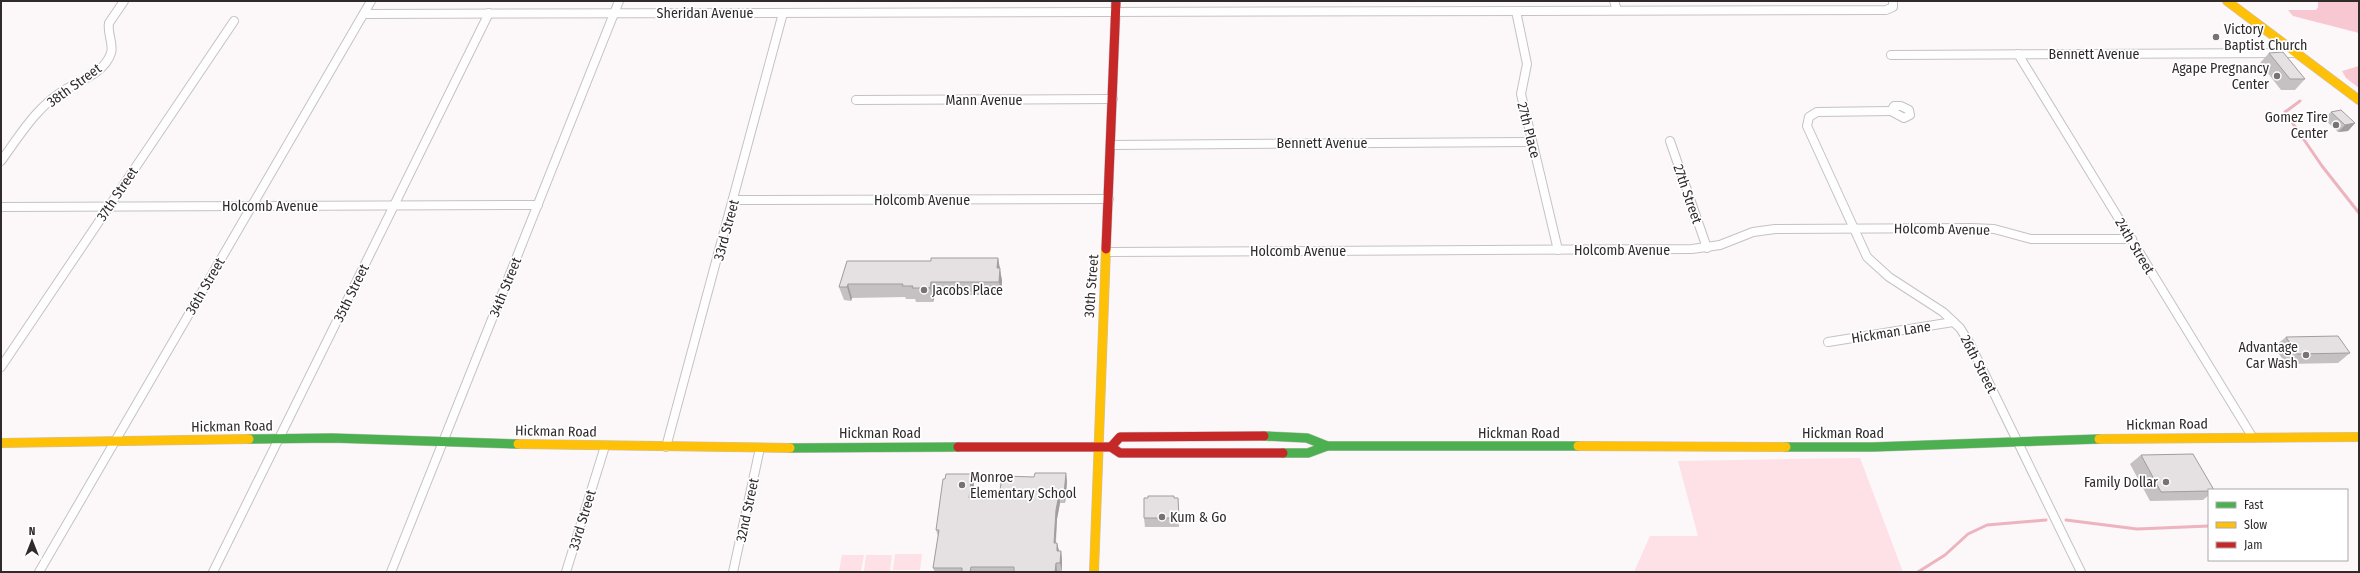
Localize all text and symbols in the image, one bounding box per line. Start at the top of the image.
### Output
street label: Sheridan Avenue [657,5,753,22]
place label: Victory Baptist Church [2224,21,2307,54]
marker: Victory Baptist Church [2211,32,2221,42]
street label: Bennett Avenue [2049,46,2139,63]
street label: 38th Street [44,60,105,111]
place label: Agape Pregnancy Center [2172,60,2270,93]
marker: Agape Pregnancy Center [2272,71,2282,81]
street label: Mann Avenue [946,92,1023,109]
street label: 27th Place [1513,100,1544,160]
place label: Gomez Tire Center [2265,109,2328,142]
marker: Gomez Tire Center [2331,120,2341,130]
street label: Bennett Avenue [1277,135,1367,152]
street label: 27th Street [1669,162,1706,226]
street label: 37th Street [93,164,142,225]
street label: Holcomb Avenue [874,192,970,209]
street label: 33rd Street [710,197,743,262]
street label: Holcomb Avenue [222,198,318,215]
street label: 24th Street [2111,215,2158,278]
street label: Holcomb Avenue [1894,220,1990,239]
street label: Holcomb Avenue [1574,242,1670,259]
street label: Holcomb Avenue [1250,243,1346,260]
street label: 30th Street [1081,253,1102,318]
street label: 36th Street [182,254,229,318]
street label: 34th Street [486,255,525,319]
street label: 35th Street [330,261,373,325]
place label: Jacobs Place [932,282,1003,299]
marker: Jacobs Place [919,285,929,295]
street label: Hickman Lane [1850,318,1932,347]
street label: 26th Street [1957,332,2001,396]
place label: Advantage Car Wash [2238,339,2298,372]
marker: Advantage Car Wash [2301,350,2311,360]
street label: Hickman Road [2126,415,2208,434]
street label: Hickman Road [191,417,273,436]
street label: Hickman Road [515,422,597,441]
street label: Hickman Road [839,425,921,442]
street label: Hickman Road [1478,425,1560,442]
street label: Hickman Road [1802,425,1884,442]
place label: Monroe Elementary School [970,469,1077,502]
place label: Family Dollar [2084,474,2158,491]
street label: 32nd Street [732,476,763,544]
marker: Family Dollar [2161,477,2171,487]
marker: Monroe Elementary School [957,480,967,490]
street label: 33rd Street [565,487,600,552]
legend [2208,489,2348,561]
text: Fast [2244,498,2263,512]
place label: Kum & Go [1170,509,1227,526]
marker: Kum & Go [1157,512,1167,522]
text: Slow [2244,518,2267,532]
north arrow [12,521,52,561]
text: N [29,525,35,538]
text: Jam [2244,538,2262,552]

